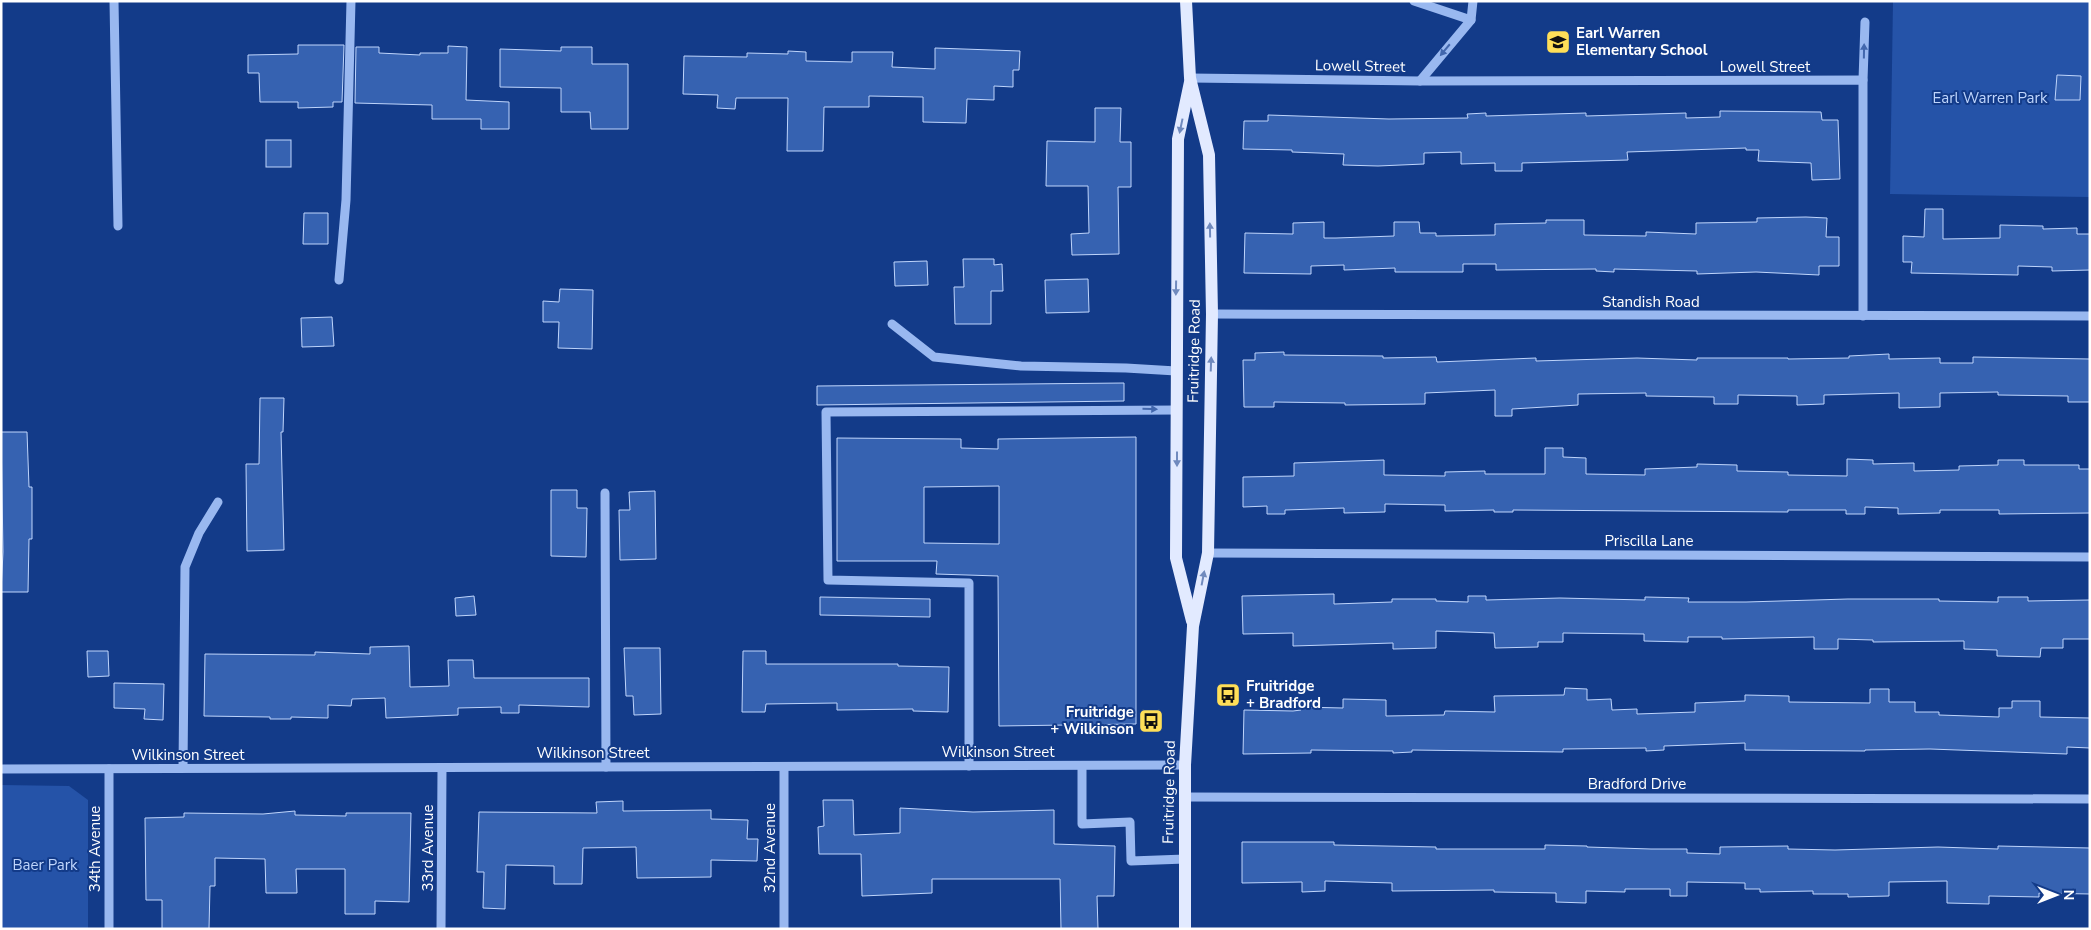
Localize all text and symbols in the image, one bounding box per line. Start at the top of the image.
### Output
place label: Earl Warren Elementary School [1576,23,1708,60]
school or university icon: Earl Warren Elementary School [1545,29,1571,55]
one-way arrow [1860,43,1868,59]
one-way arrow [1440,44,1451,57]
street label: Lowell Street [1315,55,1406,77]
street label: Lowell Street [1720,57,1811,77]
park label: Earl Warren Park [1933,88,2048,108]
one-way arrow [1176,118,1184,134]
one-way arrow [1206,222,1214,238]
one-way arrow [1172,280,1180,296]
street label: Standish Road [1602,292,1700,312]
street label: Fruitridge Road [1183,299,1205,403]
one-way arrow [1207,356,1215,372]
one-way arrow [1142,406,1158,414]
one-way arrow [1173,451,1181,467]
street label: Priscilla Lane [1604,531,1694,551]
one-way arrow [1199,570,1207,586]
place label: Fruitridge + Bradford [1246,676,1321,713]
bus stop icon: Fruitridge + Bradford [1215,682,1241,708]
place label: Fruitridge + Wilkinson [1050,702,1134,739]
bus stop icon: Fruitridge + Wilkinson [1138,708,1164,734]
street label: Fruitridge Road [1158,740,1180,844]
street label: Wilkinson Street [942,742,1055,762]
street label: Wilkinson Street [537,743,650,763]
street label: Wilkinson Street [132,745,245,765]
street label: Bradford Drive [1588,774,1686,794]
street label: 32nd Avenue [760,803,780,893]
street label: 33rd Avenue [418,805,438,891]
street label: 34th Avenue [85,806,105,892]
park label: Baer Park [12,855,78,875]
north arrow [2031,870,2081,920]
text: N [2059,890,2078,900]

